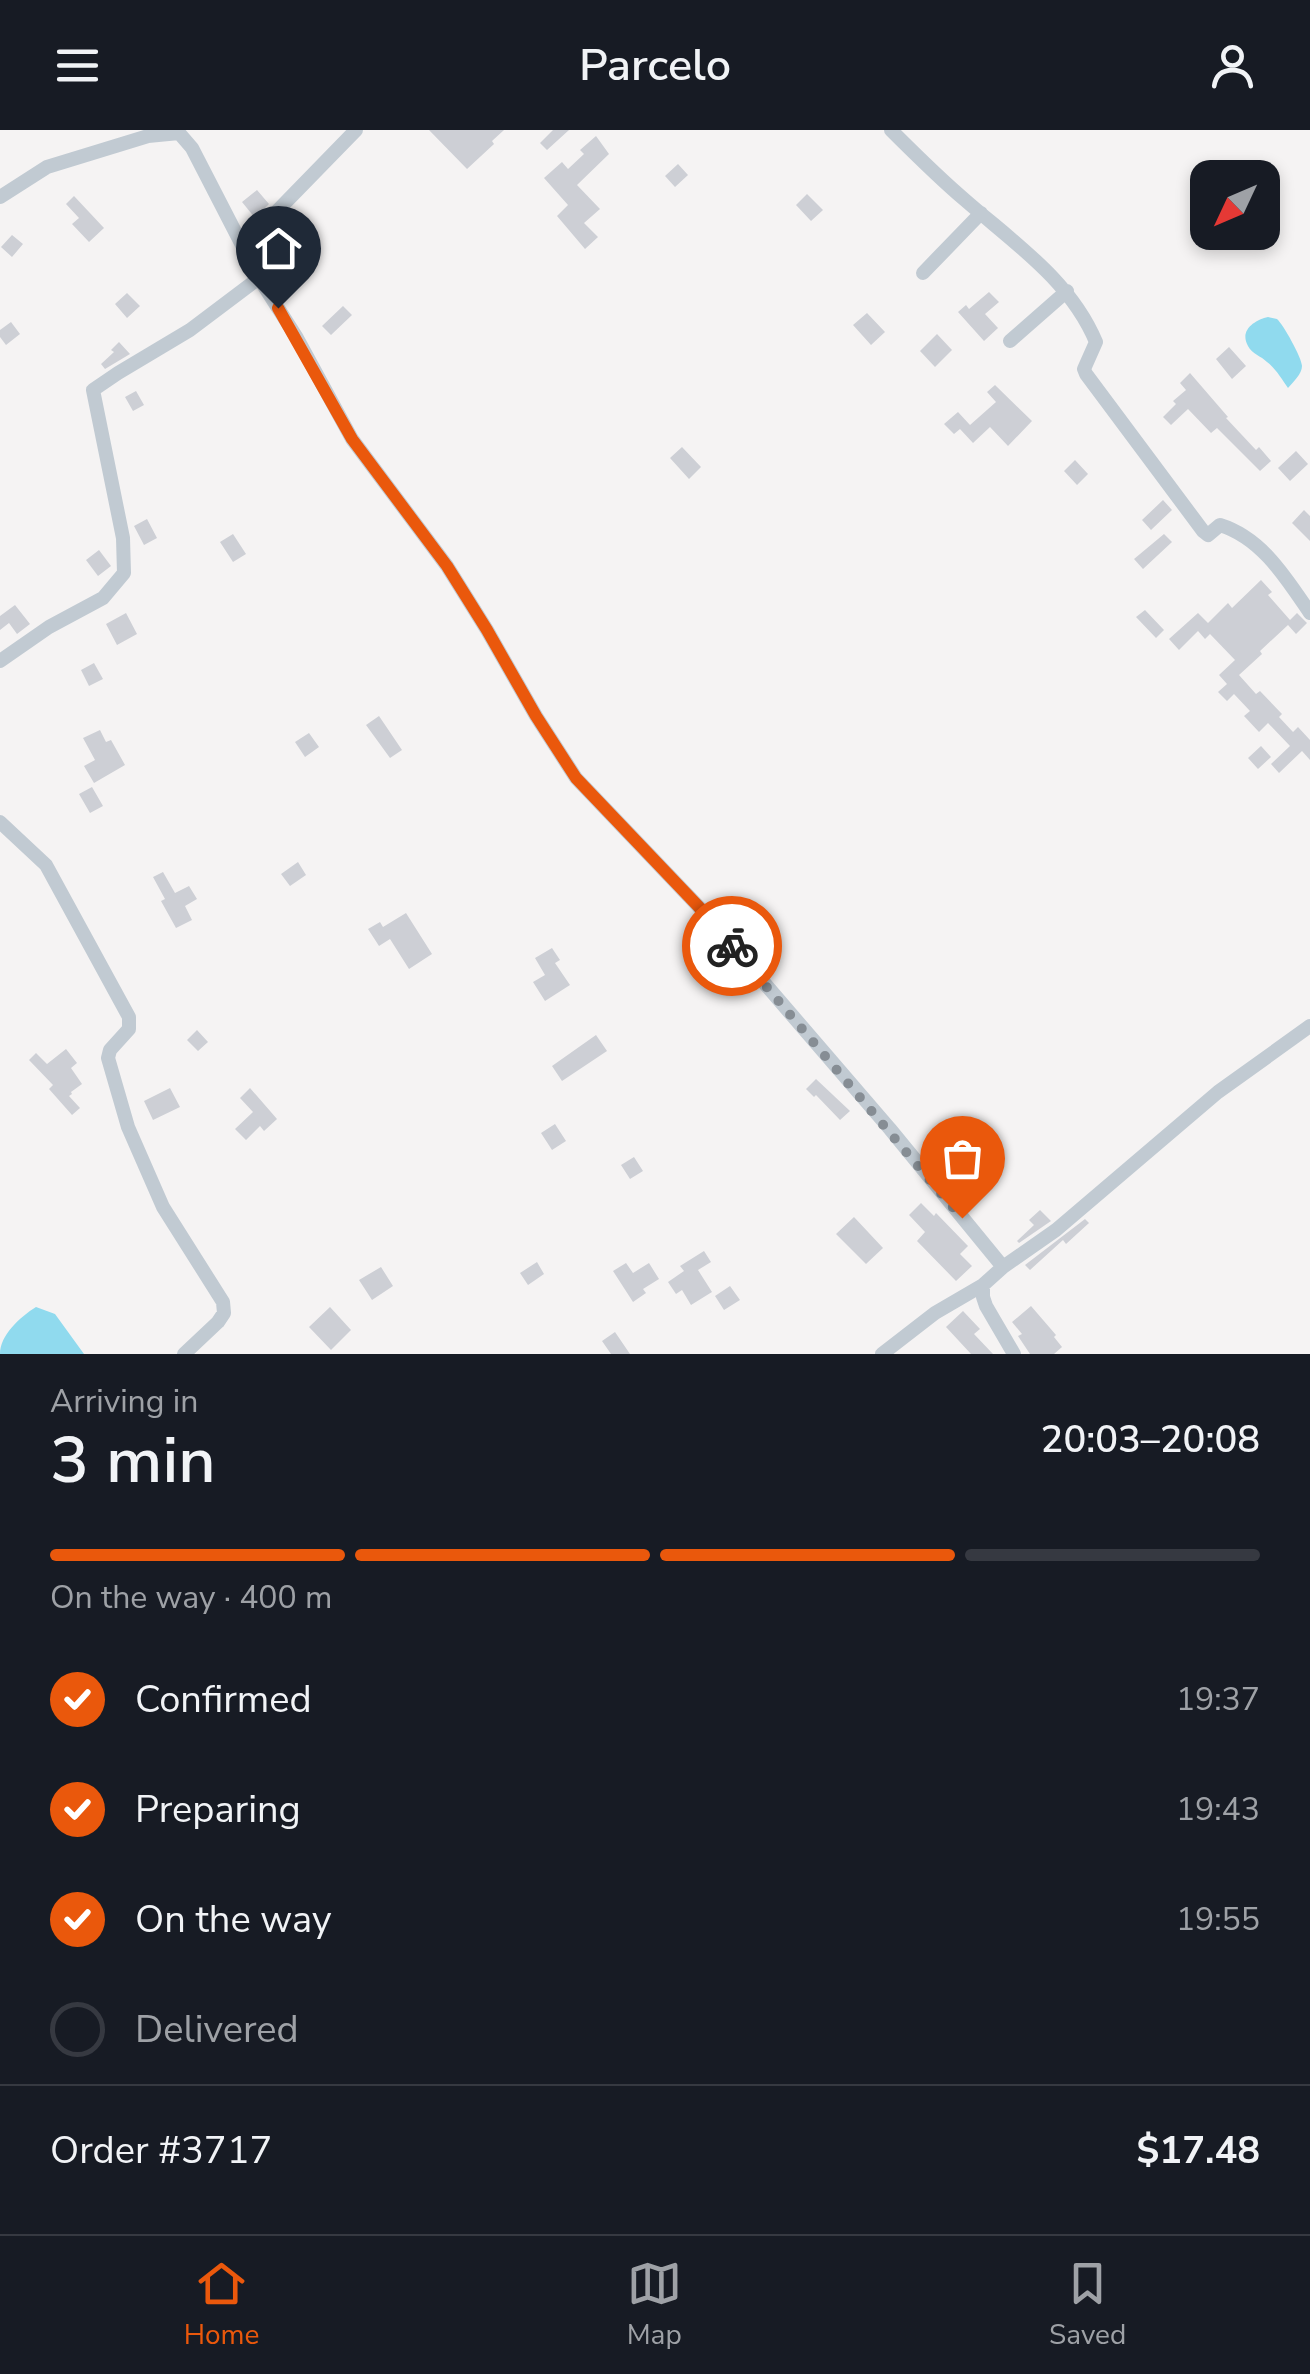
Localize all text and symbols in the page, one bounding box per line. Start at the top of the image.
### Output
text: Parcelo [579,35,731,96]
icon: menu [50,38,105,93]
icon: person [1205,38,1260,93]
north arrow [1190,160,1280,250]
map controls [1190,160,1280,250]
pin [236,206,321,309]
icon: home [251,221,306,276]
courier [682,896,782,996]
icon: bike [705,919,760,974]
pin [920,1116,1005,1219]
icon: bag [935,1131,990,1186]
text: Arriving in [50,1380,198,1423]
text: 20:03–20:08 [1041,1414,1260,1465]
text: 3 min [50,1416,216,1505]
text: On the way · 400 m [50,1576,332,1619]
icon: check [50,1672,105,1727]
text: Confirmed [135,1674,312,1725]
text: 19:37 [1176,1678,1260,1721]
icon: check [50,1782,105,1837]
text: Preparing [135,1784,301,1835]
text: 19:43 [1176,1788,1260,1831]
icon: check [50,1892,105,1947]
text: On the way [135,1894,331,1945]
text: 19:55 [1176,1898,1260,1941]
text: Delivered [135,2004,299,2055]
text: Order #3717 [50,2125,272,2176]
text: $17.48 [1137,2125,1260,2176]
tab: Home [184,2256,259,2354]
tab: Map [627,2256,682,2354]
tab: Saved [1049,2256,1126,2354]

